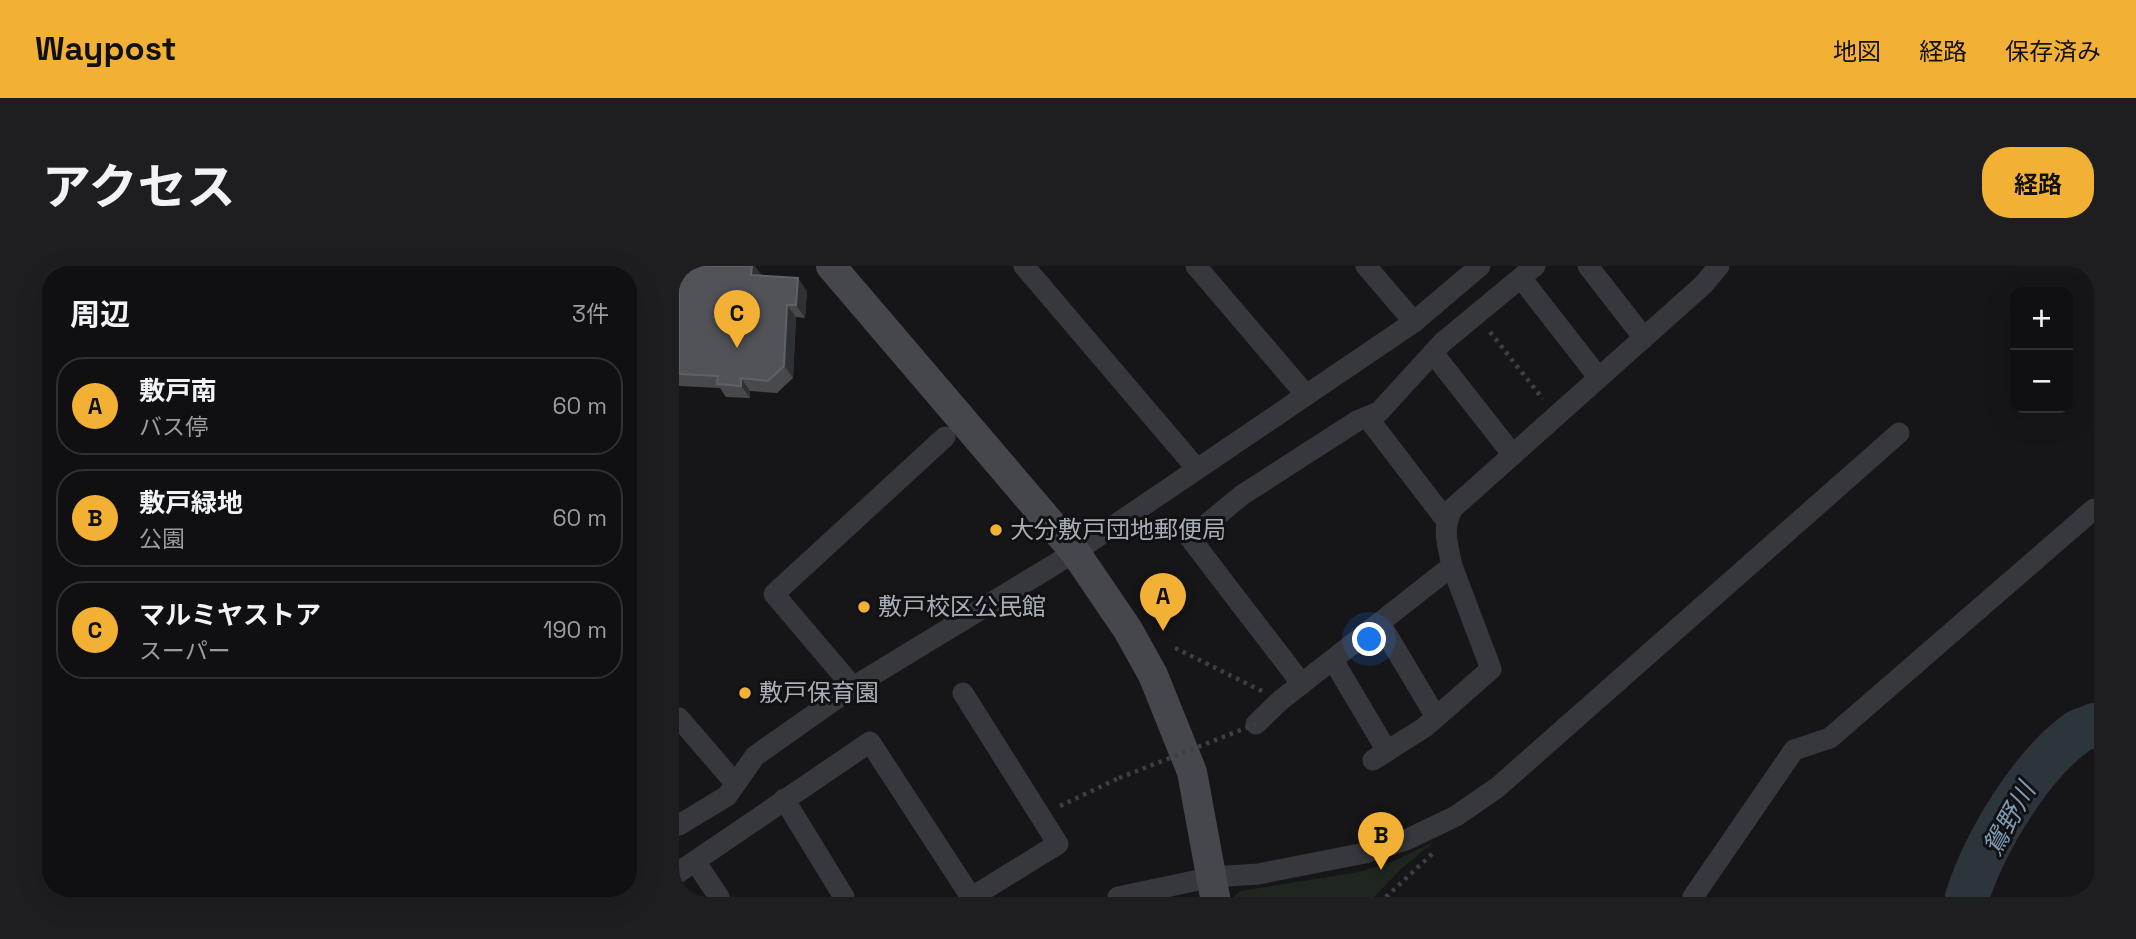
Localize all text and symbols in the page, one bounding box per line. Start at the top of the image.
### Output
text: Waypost [35,28,177,70]
text: 地図 [1833,36,1881,67]
text: 経路 [1919,36,1967,67]
text: 保存済み [2005,36,2101,67]
button: 経路 [1982,147,2094,218]
text: アクセス [42,156,236,218]
map controls [2010,287,2073,413]
button: + [2010,287,2073,350]
pin: C [714,290,760,348]
text: 周辺 [70,295,130,334]
text: 3件 [572,299,609,329]
button: − [2010,350,2073,413]
text: 敷戸南 [139,374,217,408]
text: A [88,391,102,421]
text: 60 m [552,391,607,421]
text: バス停 [139,412,208,442]
text: 敷戸緑地 [139,486,243,520]
text: B [87,503,103,533]
text: 60 m [552,503,607,533]
place label: 大分敷戸団地郵便局 [1010,514,1226,545]
marker: 大分敷戸団地郵便局 [988,522,1004,538]
text: 公園 [139,524,185,554]
pin: A [1140,573,1186,631]
place label: 敷戸校区公民館 [878,591,1046,622]
text: マルミヤストア [139,598,321,632]
marker: 敷戸校区公民館 [856,599,872,615]
text: C [88,615,102,645]
text: 190 m [543,615,607,645]
your location [1352,622,1386,656]
text: スーパー [139,636,231,666]
place label: 敷戸保育園 [759,677,879,708]
marker: 敷戸保育園 [737,685,753,701]
water label: 鴛野川 [1975,774,2044,861]
pin: B [1358,812,1404,870]

